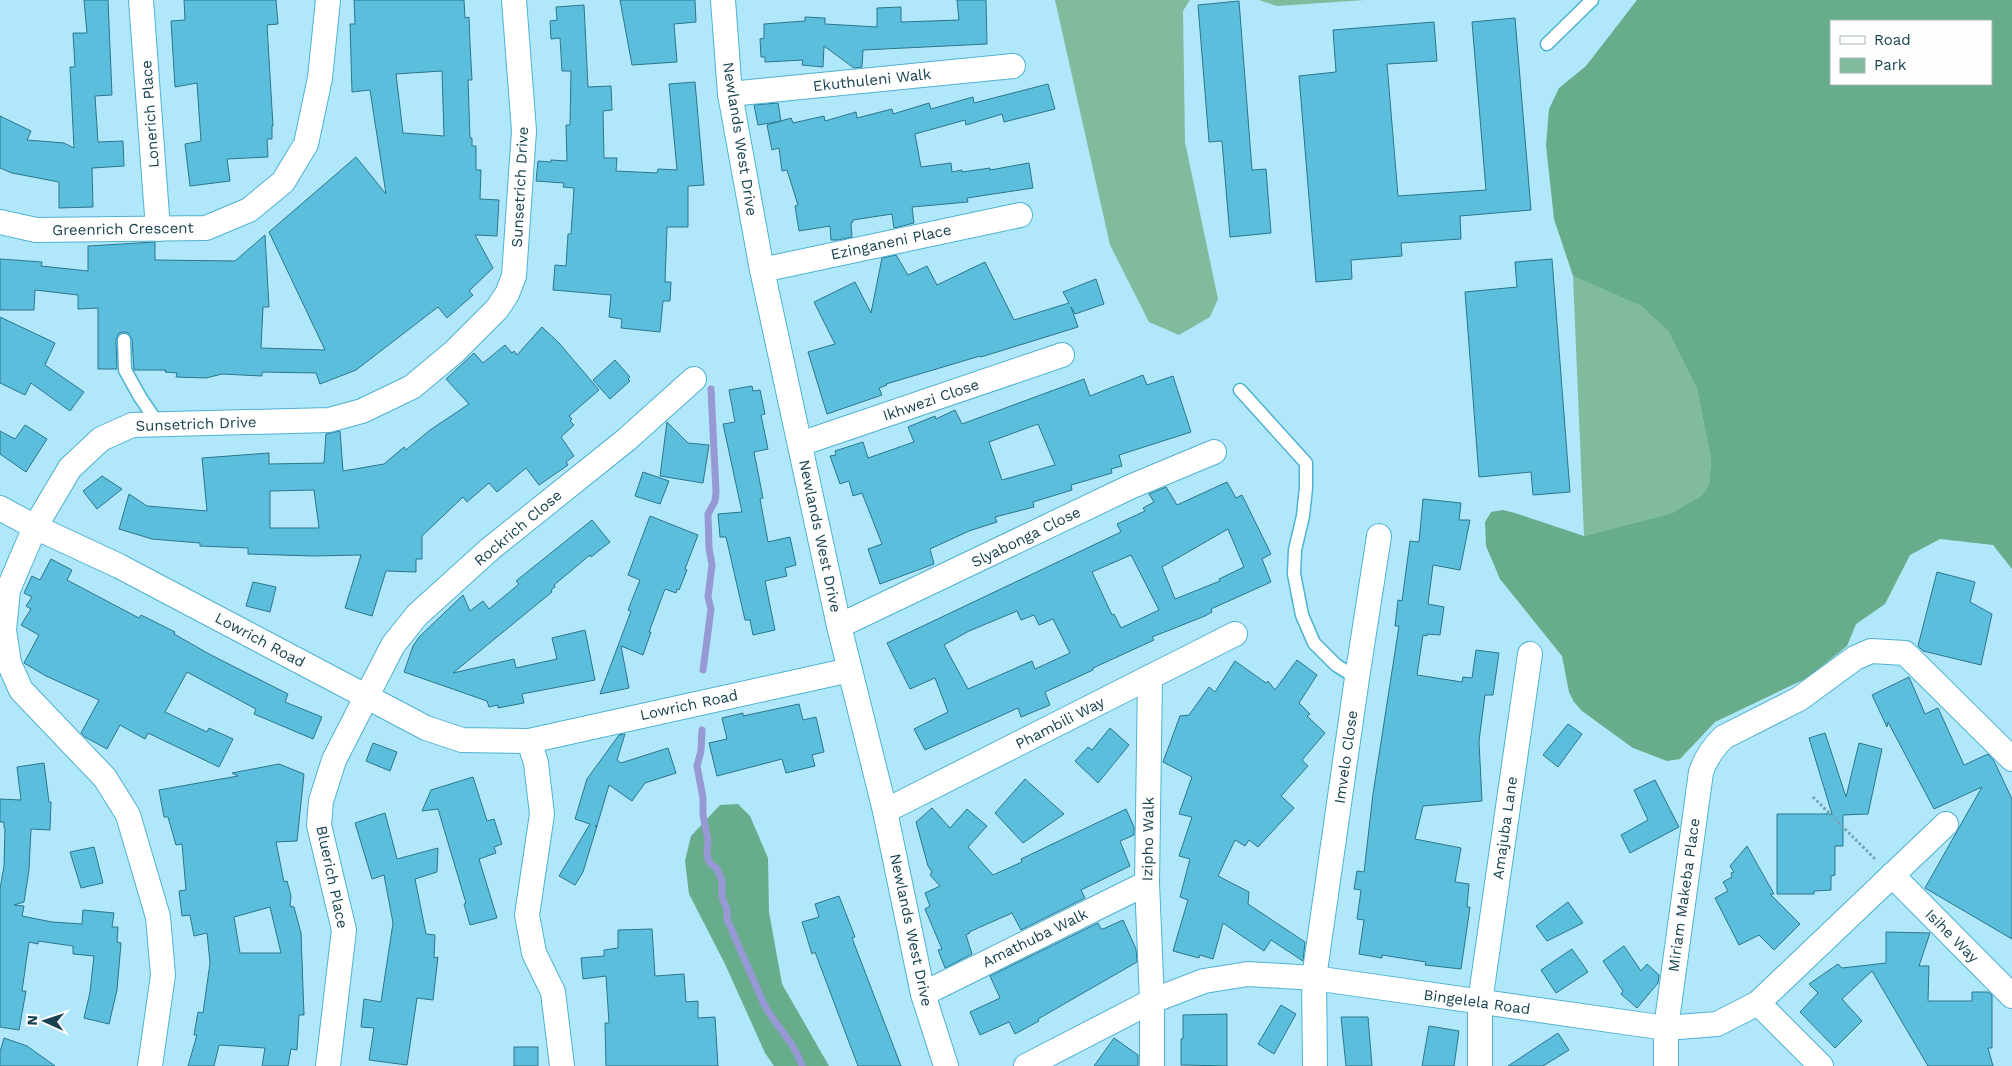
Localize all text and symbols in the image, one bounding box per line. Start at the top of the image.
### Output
legend [1830,20,1992,85]
text: Road [1874,31,1911,49]
text: Park [1874,56,1907,74]
street label: Lonerich Place [137,60,163,168]
street label: Newlands West Drive [719,61,761,217]
street label: Ekuthuleni Walk [812,65,933,95]
street label: Sunsetrich Drive [508,126,532,248]
street label: Greenrich Crescent [52,219,195,239]
street label: Ezinganeni Place [829,220,953,264]
street label: Ikhwezi Close [881,375,981,425]
street label: Sunsetrich Drive [135,413,257,435]
street label: Newlands West Drive [795,458,845,614]
street label: Rockrich Close [470,486,566,570]
street label: Slyabonga Close [968,503,1084,571]
street label: Lowrich Road [212,609,308,671]
street label: Lowrich Road [638,686,740,724]
street label: Phambili Way [1012,693,1108,753]
street label: Imvelo Close [1331,709,1361,805]
street label: Amajuba Lane [1489,775,1521,881]
street label: Izipho Walk [1138,796,1158,881]
street label: Miriam Makeba Place [1664,817,1704,973]
street label: Bluerich Place [312,824,352,930]
street label: Newlands West Drive [886,852,936,1008]
street label: Amathuba Walk [979,905,1091,971]
street label: Isihe Way [1921,905,1983,967]
street label: Bingelela Road [1423,986,1531,1018]
north arrow [20,996,70,1046]
text: N [24,1015,40,1026]

